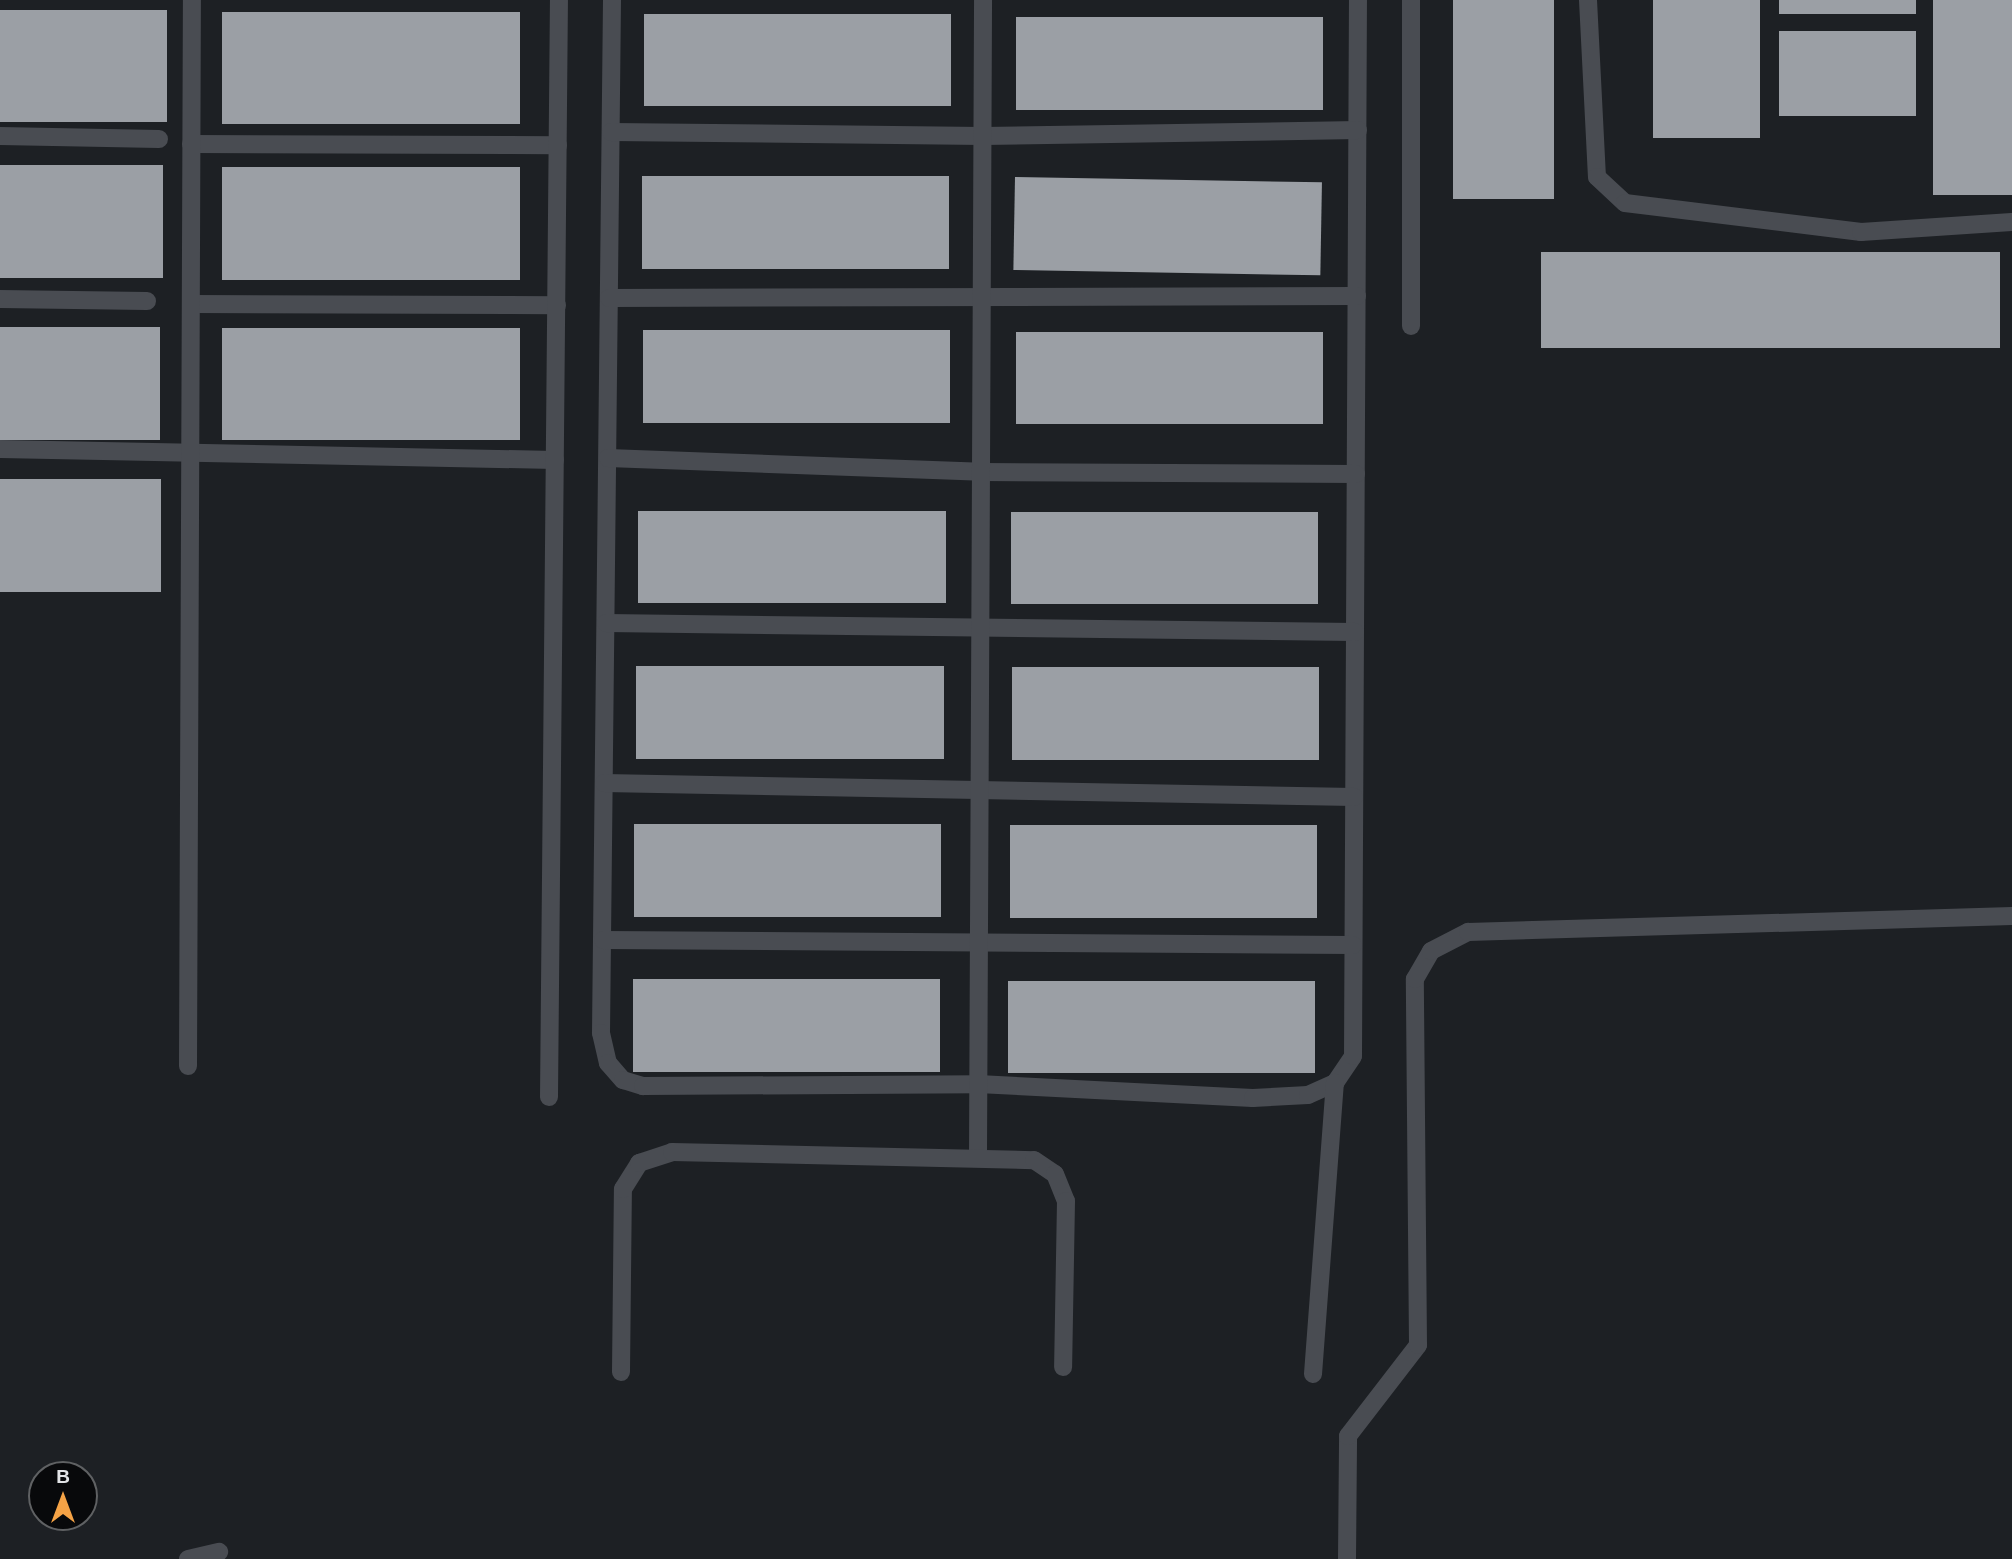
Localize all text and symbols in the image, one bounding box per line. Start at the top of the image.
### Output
north arrow [28,1461,98,1531]
text: B [56,1466,70,1487]

